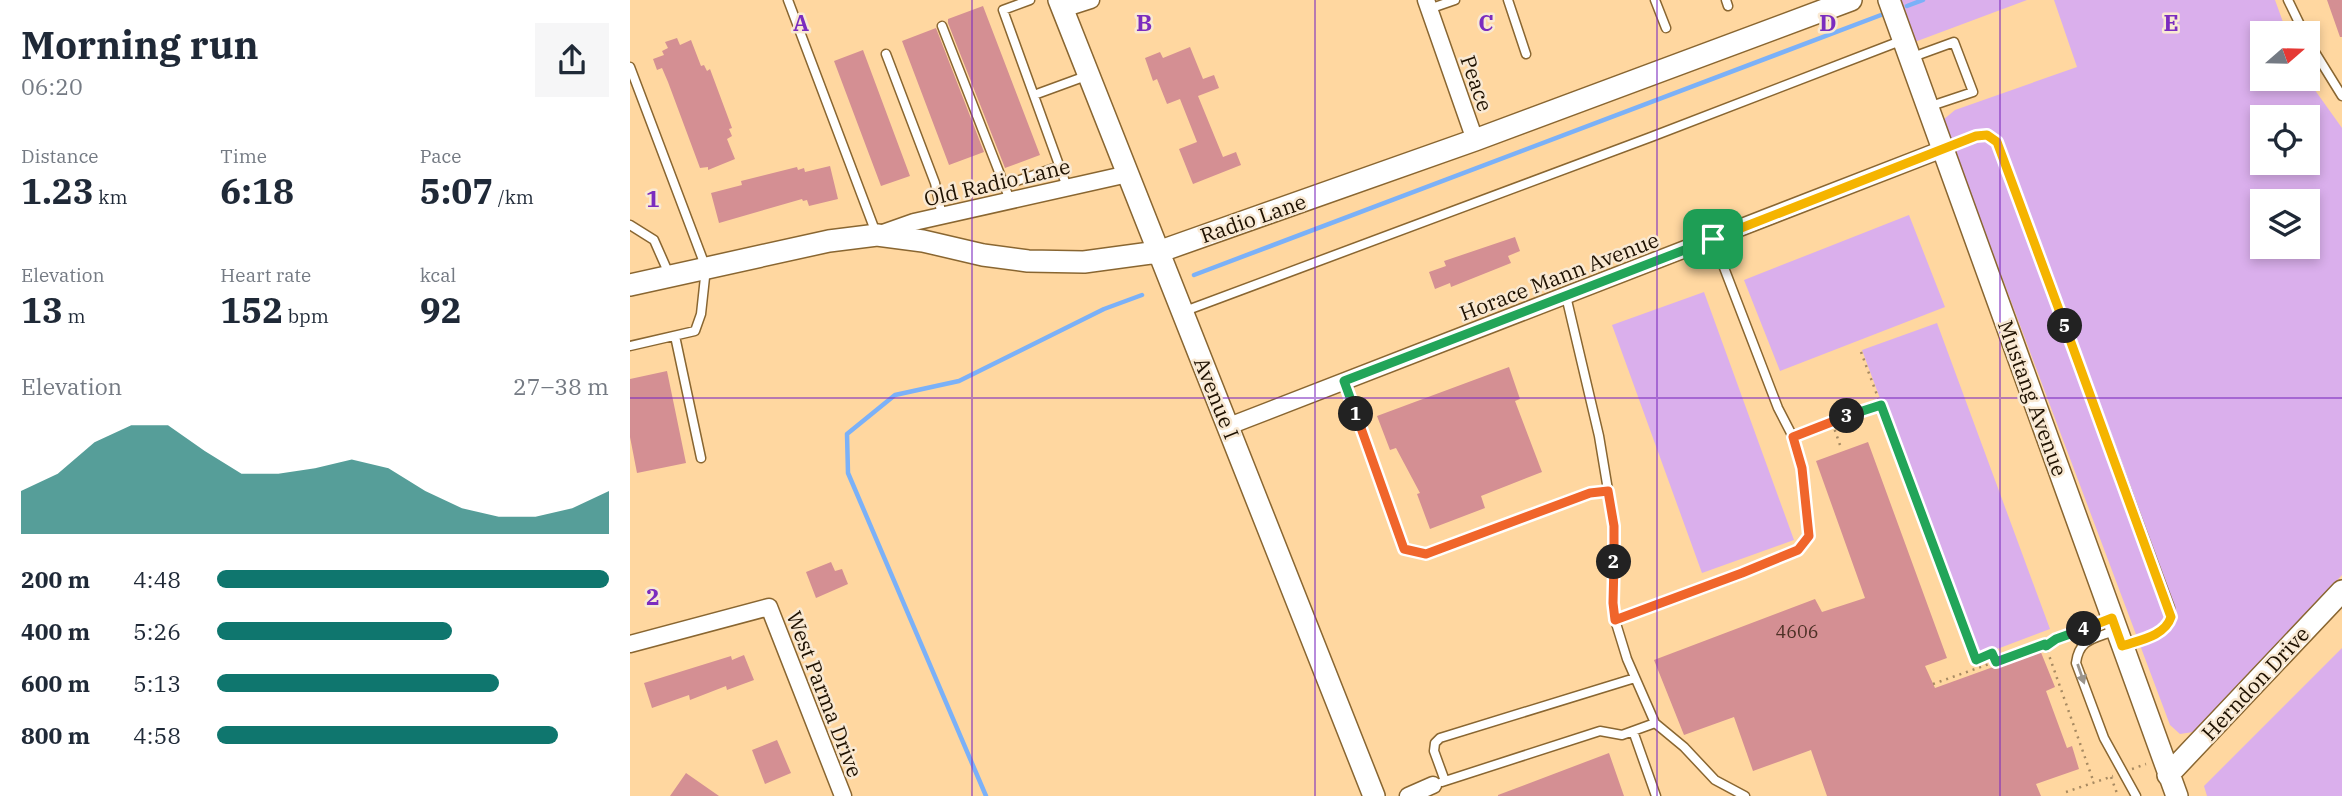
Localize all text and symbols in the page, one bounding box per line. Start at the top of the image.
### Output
text: A [793,7,809,37]
text: B [1136,7,1152,37]
text: C [1478,7,1494,37]
text: D [1819,7,1837,37]
text: E [2163,7,2179,37]
text: Morning run [21,20,259,69]
north arrow [2250,21,2320,91]
map controls [2250,21,2320,259]
button: share [535,23,609,97]
street label: Peace [1454,51,1500,115]
text: 06:20 [21,71,83,101]
button: locate [2250,105,2320,175]
text: Distance [21,144,99,168]
text: Time [220,144,267,168]
text: Pace [420,144,461,168]
street label: Old Radio Lane [921,152,1073,212]
text: 1.23 [21,168,94,214]
text: 6:18 [220,168,294,214]
text: 5:07 [420,168,493,214]
text: 1 [646,183,660,213]
text: km [94,185,128,209]
text: /km [493,185,534,209]
street label: Radio Lane [1196,187,1310,249]
button: layers [2250,189,2320,259]
pin [1683,209,1743,269]
icon: arrive [1694,220,1732,258]
street label: Horace Mann Avenue [1455,225,1663,327]
text: Elevation [21,263,105,287]
text: Heart rate [220,263,311,287]
text: kcal [420,263,456,287]
text: 13 [21,287,63,333]
text: 152 [220,287,283,333]
text: 92 [420,287,462,333]
text: m [63,304,86,328]
text: bpm [283,304,329,328]
pin: 5 [2048,308,2082,344]
text: 5 [2059,313,2070,337]
street label: Mustang Avenue [1992,316,2074,480]
street label: Avenue I [1188,353,1246,443]
text: Elevation [21,371,122,401]
text: 27–38 m [513,371,609,401]
pin: 1 [1338,396,1374,432]
pin: 3 [1830,398,1864,434]
text: 1 [1350,401,1361,425]
text: 3 [1841,403,1852,427]
pin: 2 [1597,544,1632,580]
text: 2 [1608,549,1619,573]
text: 200 m [21,564,90,594]
text: 4:48 [133,564,181,594]
text: 2 [646,581,660,611]
street label: West Parma Drive [780,607,870,781]
pin: 4 [2066,612,2102,646]
text: 400 m [21,616,90,646]
text: 5:26 [133,616,181,646]
text: 4 [2078,616,2089,640]
house number: 4606 [1775,620,1819,643]
street label: Herndon Drive [2195,620,2315,746]
one-way arrow [2076,663,2087,684]
text: 600 m [21,668,90,698]
text: 5:13 [133,668,181,698]
text: 800 m [21,720,90,750]
text: 4:58 [133,720,181,750]

